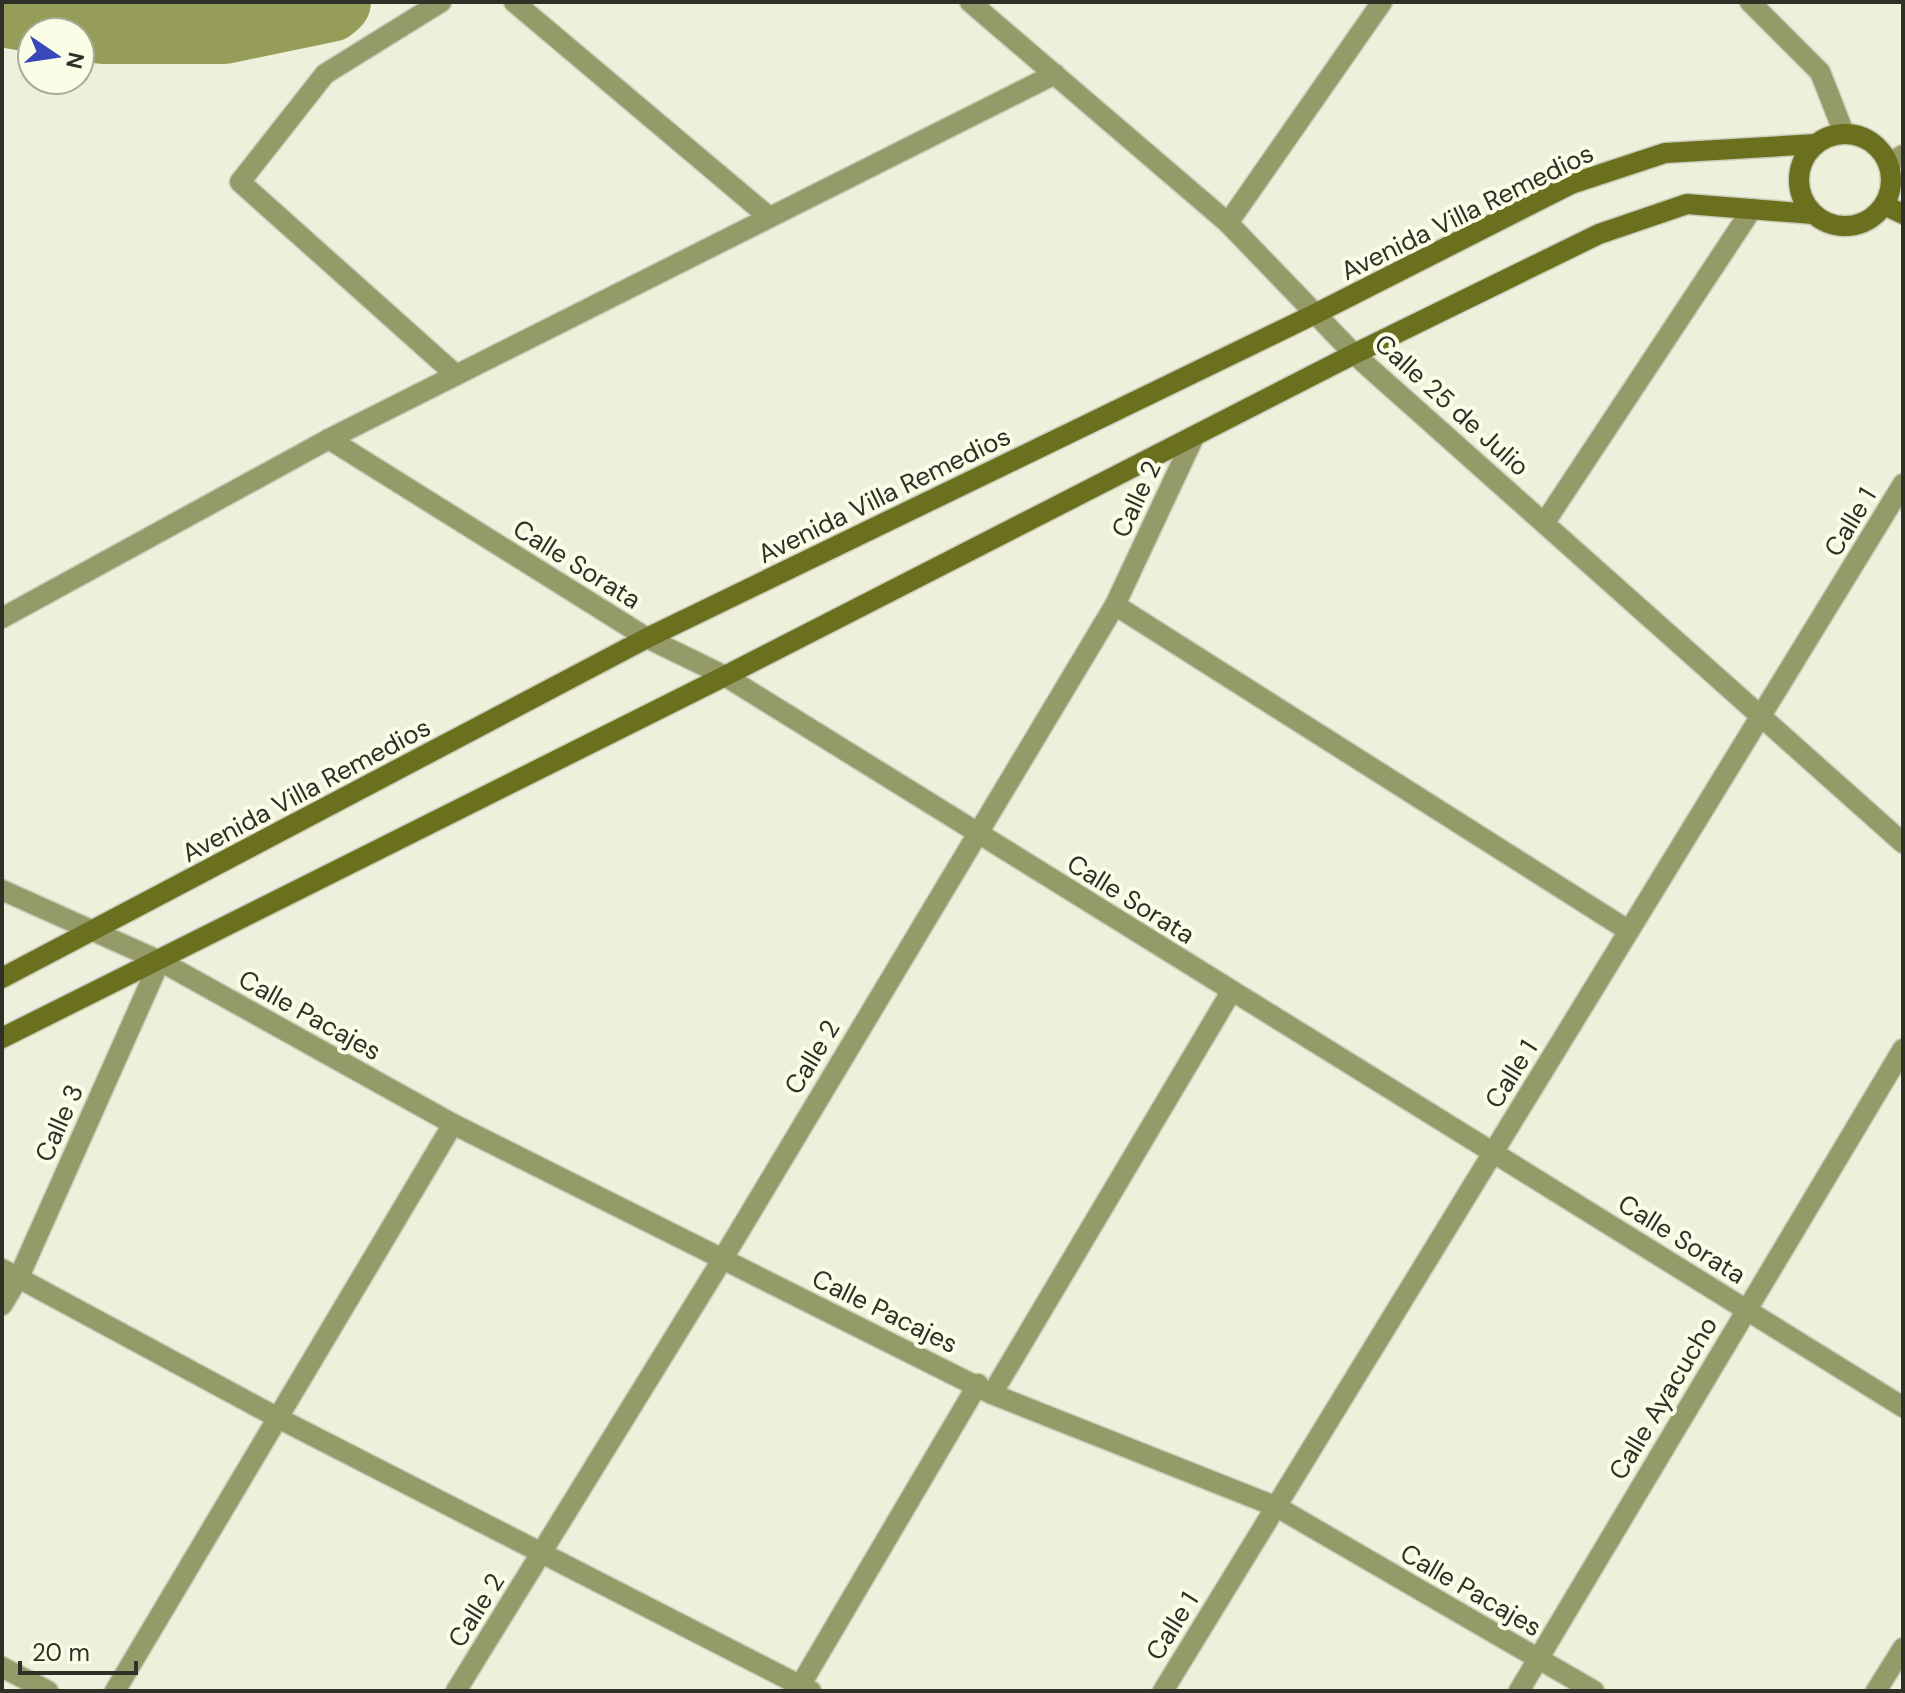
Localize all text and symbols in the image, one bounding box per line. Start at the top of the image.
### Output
north arrow [16,16,96,96]
text: N [59,49,91,71]
street label: Avenida Villa Remedios [1335,136,1599,288]
street label: Calle 25 de Julio [1367,326,1537,484]
street label: Avenida Villa Remedios [752,419,1016,571]
street label: Calle 2 [1103,455,1169,543]
street label: Calle 1 [1816,481,1884,563]
street label: Calle Sorata [507,511,647,617]
street label: Avenida Villa Remedios [176,710,436,870]
street label: Calle Sorata [1061,846,1201,952]
street label: Calle Pacajes [233,962,387,1068]
street label: Calle 2 [777,1014,847,1100]
street label: Calle 1 [1477,1034,1545,1114]
street label: Calle 3 [27,1079,91,1167]
street label: Calle Sorata [1612,1186,1752,1292]
street label: Calle Pacajes [807,1261,963,1361]
street label: Calle Ayacucho [1601,1310,1725,1486]
street label: Calle Pacajes [1394,1536,1548,1644]
street label: Calle 2 [440,1567,512,1653]
street label: Calle 1 [1138,1586,1206,1666]
scale bar [20,1625,136,1675]
text: 20 m [32,1637,90,1668]

